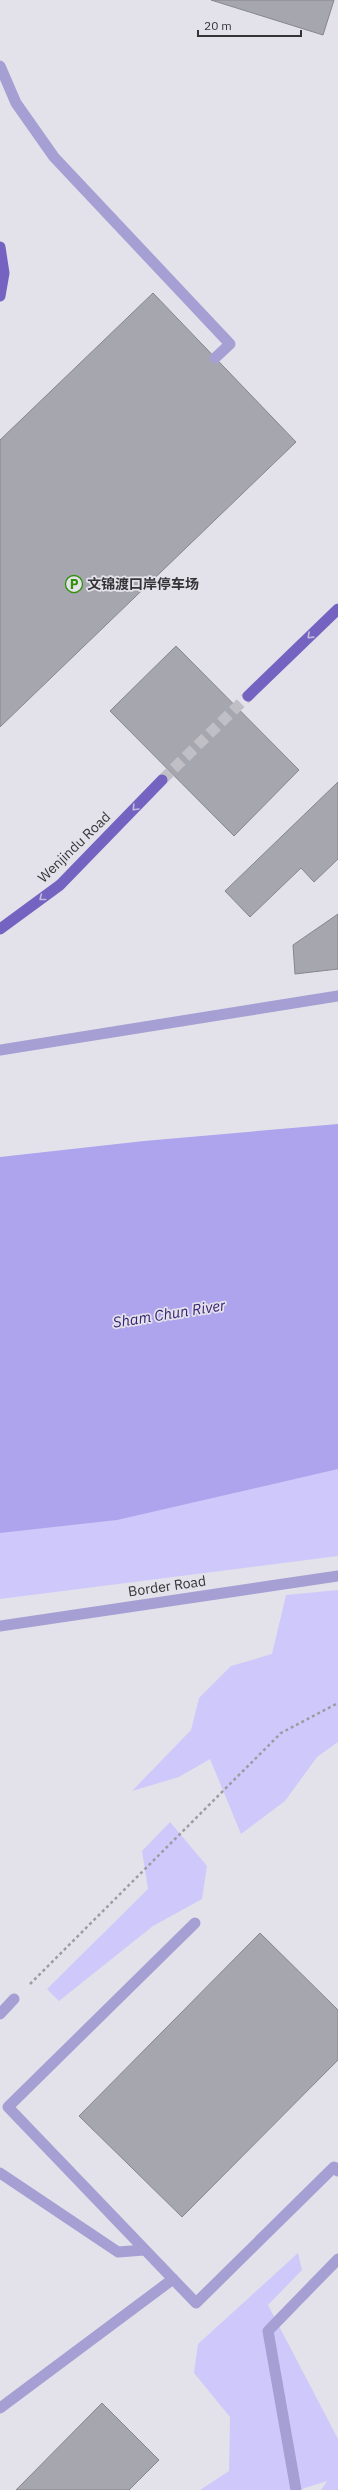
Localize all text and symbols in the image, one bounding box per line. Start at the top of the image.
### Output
scale bar [198,12,301,38]
text: 20 m [204,18,232,33]
parking icon: 文锦渡口岸停车场 [64,574,84,594]
place label: 文锦渡口岸停车场 [87,575,199,593]
one-way arrow [307,631,315,639]
one-way arrow [132,803,140,811]
street label: Wenjindu Road [34,808,114,886]
one-way arrow [39,894,46,901]
water label: Sham Chun River [111,1295,227,1332]
street label: Border Road [127,1572,207,1600]

